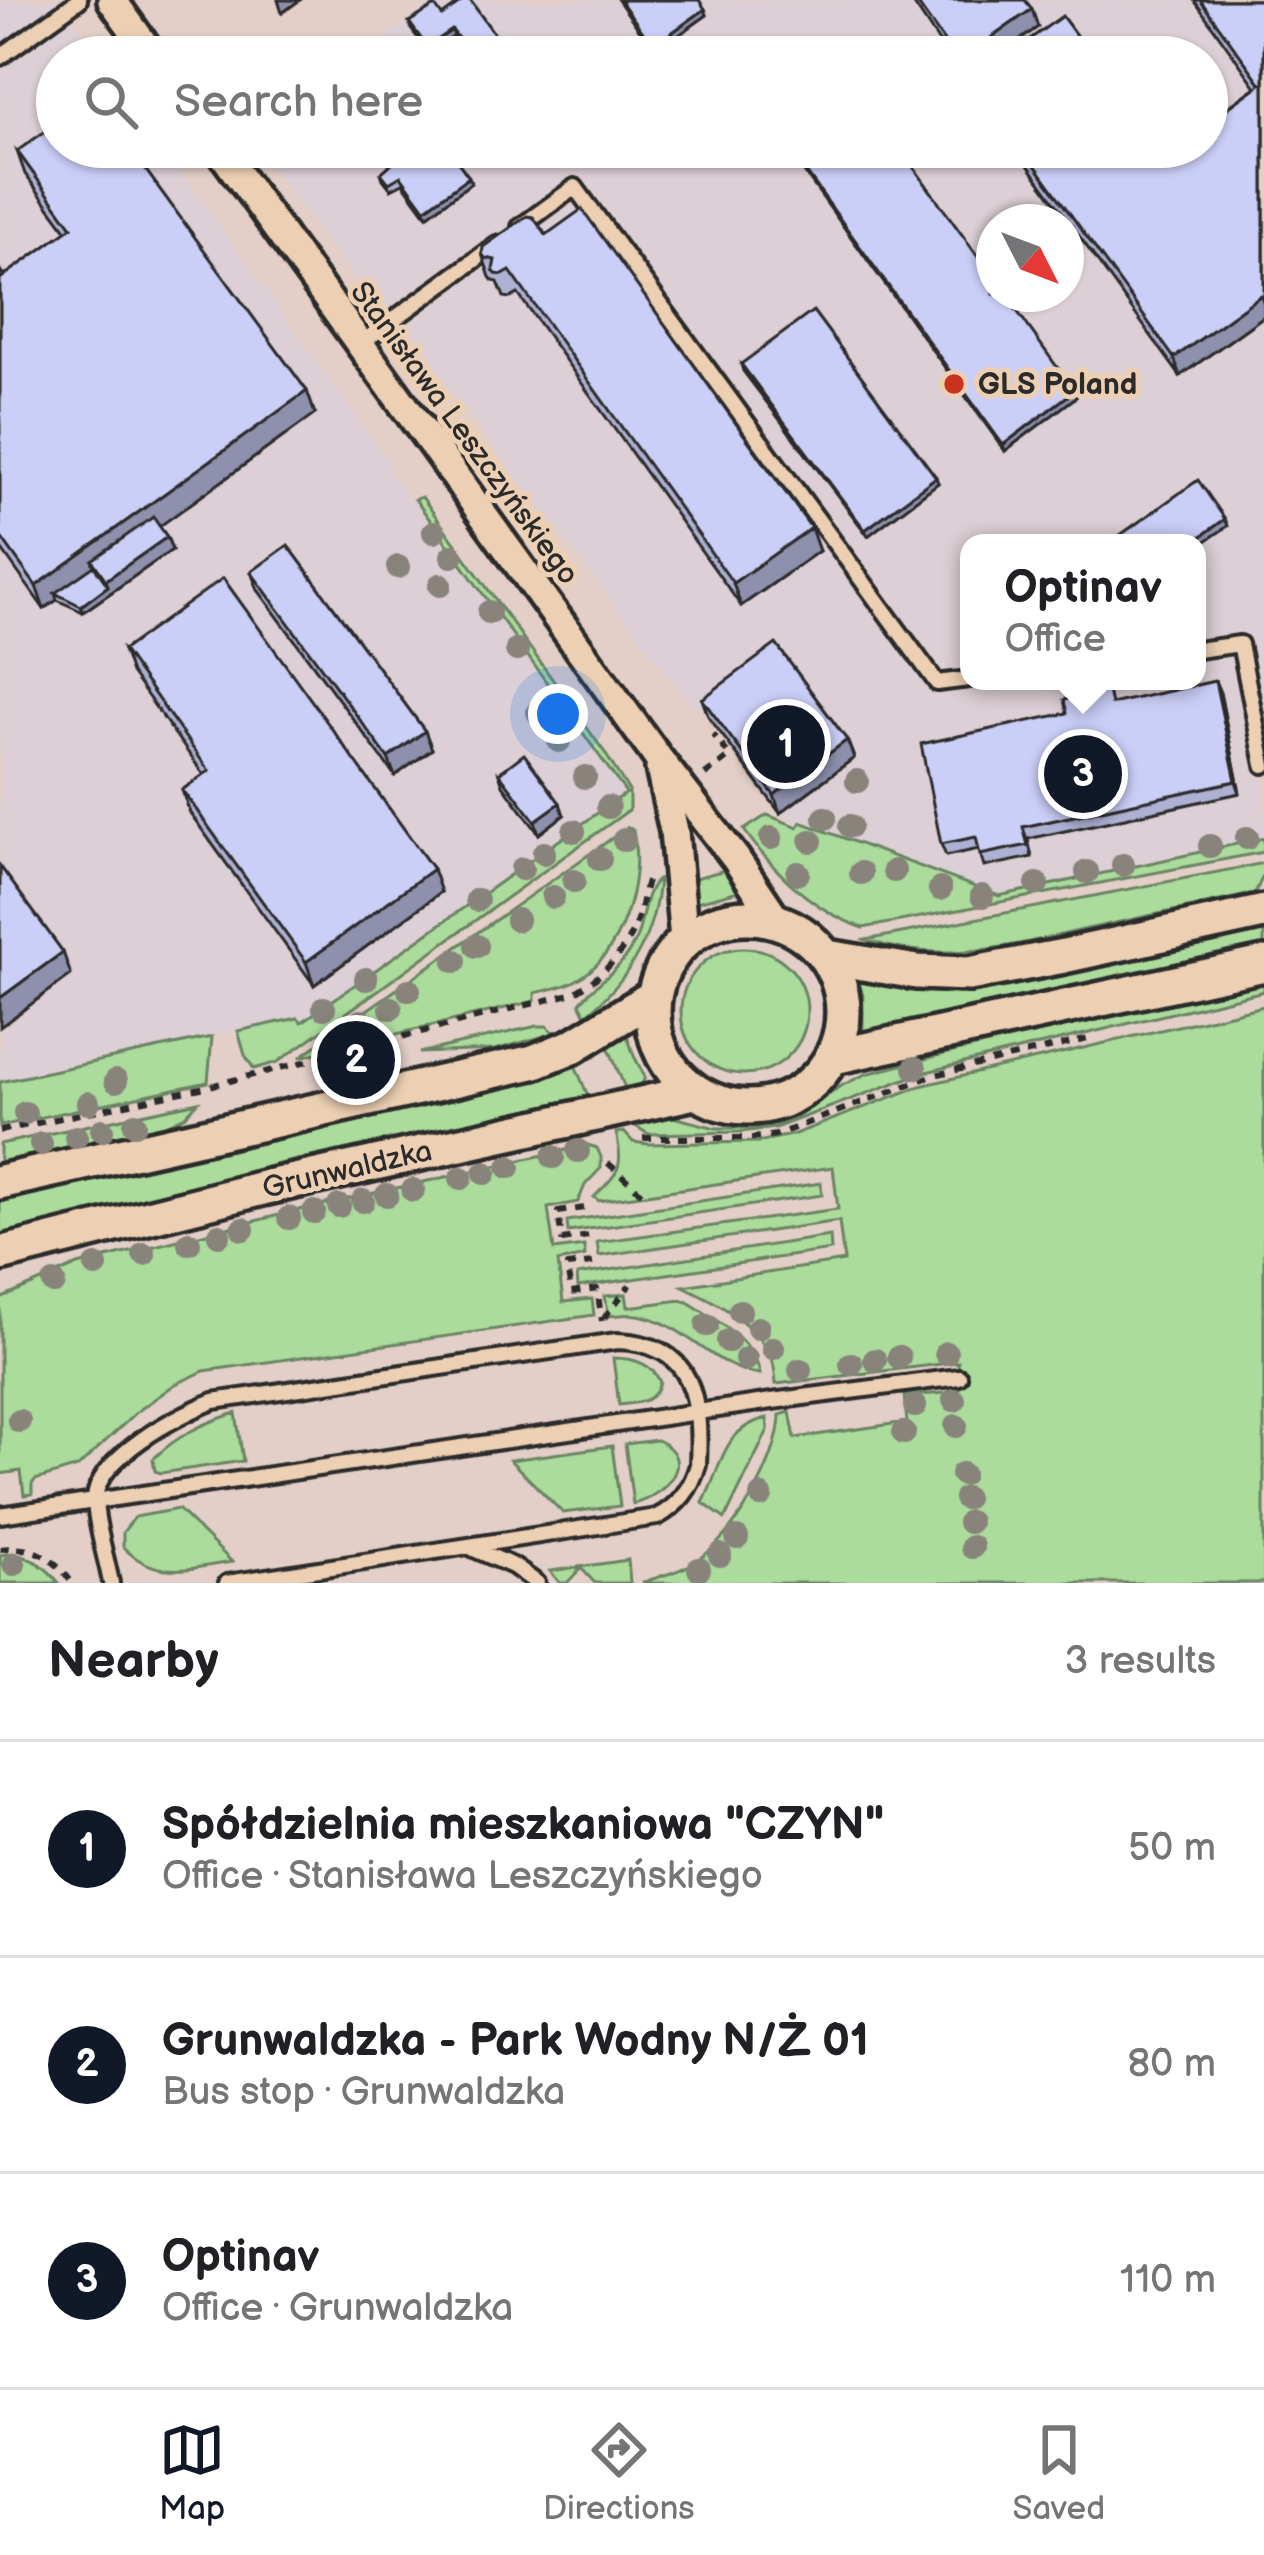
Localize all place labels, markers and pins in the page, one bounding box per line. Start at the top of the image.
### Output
place label: GLS Poland [978,367,1137,403]
marker: GLS Poland [941,371,967,397]
pin: 1 [747,699,825,789]
pin: 3 [1044,729,1122,819]
pin: 2 [317,1015,395,1105]

